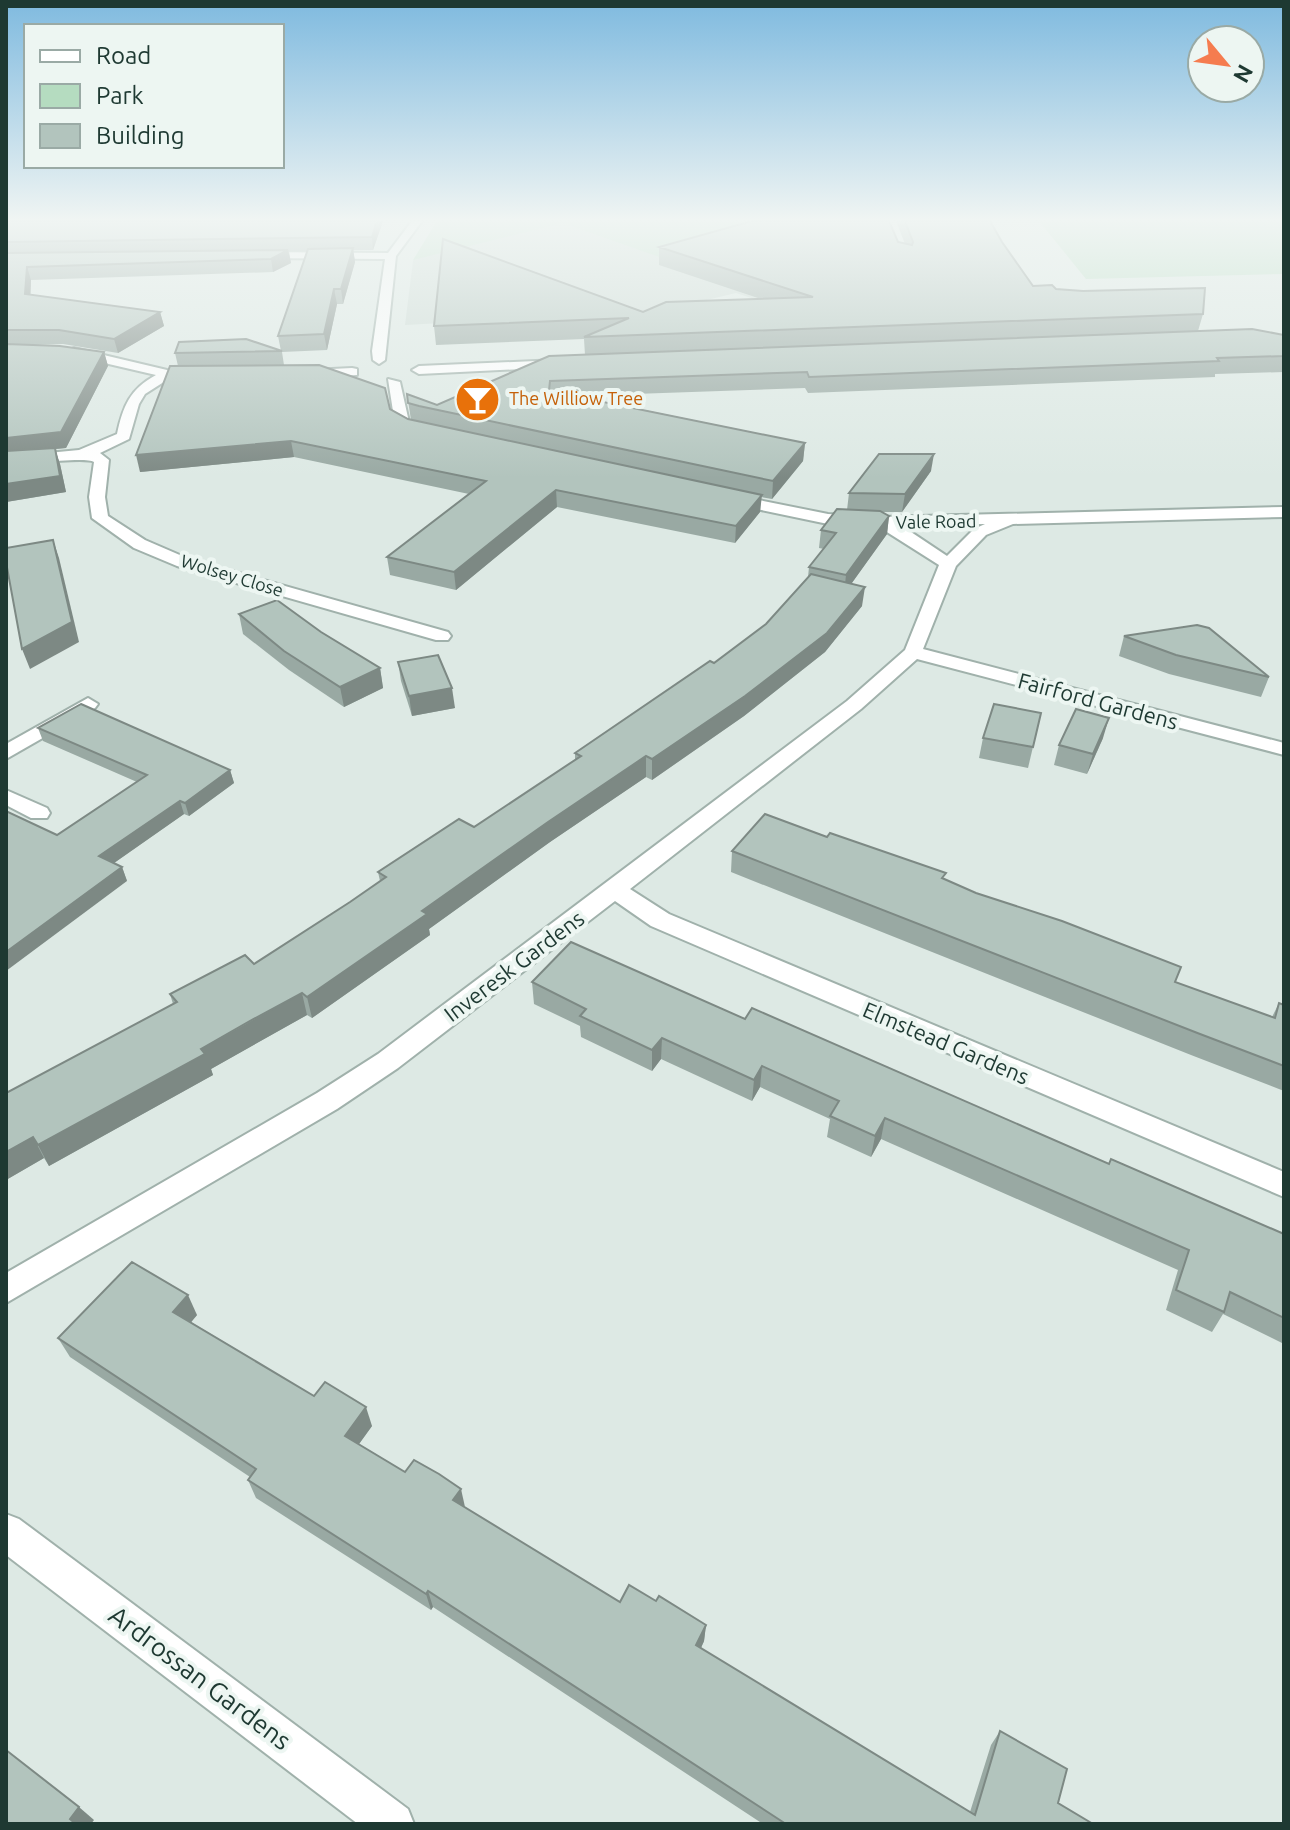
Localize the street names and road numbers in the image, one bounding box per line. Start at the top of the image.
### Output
street label: Vale Road [895,510,976,532]
street label: Wolsey Close [179,550,286,600]
street label: Fairford Gardens [1015,667,1181,734]
street label: Inveresk Gardens [439,905,589,1026]
street label: Elmstead Gardens [859,996,1033,1089]
street label: Ardrossan Gardens [104,1600,297,1755]

